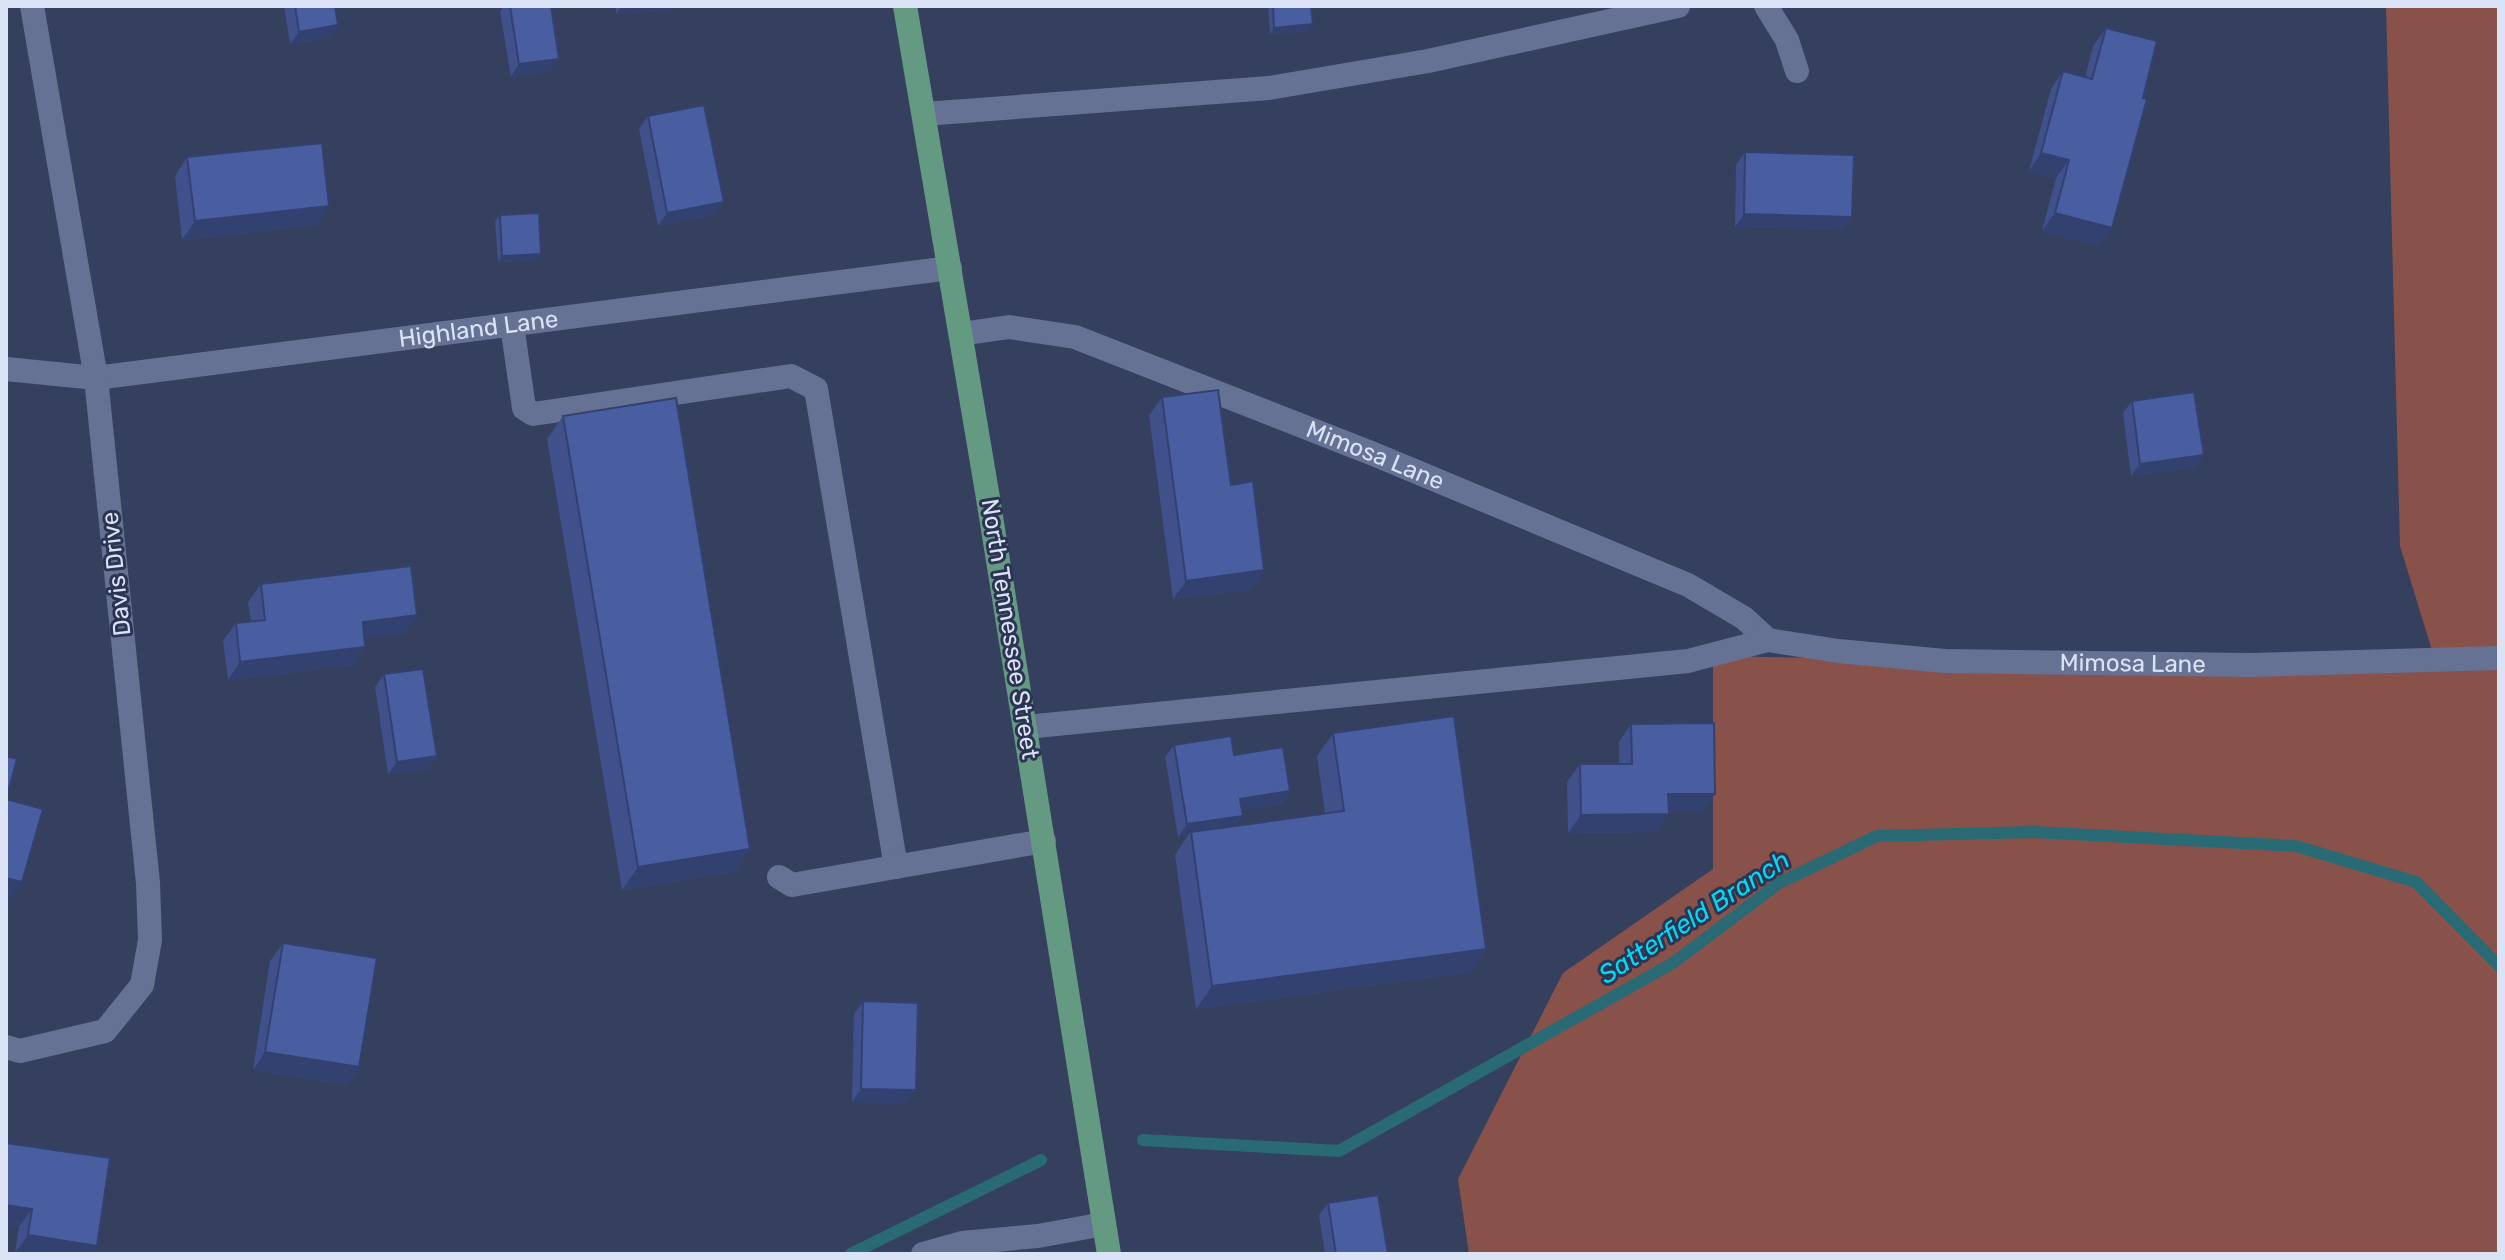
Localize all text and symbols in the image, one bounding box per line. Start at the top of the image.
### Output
street label: Highland Lane [397,305,560,353]
street label: Mimosa Lane [1302,415,1448,496]
street label: North Tennessee Street [976,497,1044,761]
street label: Davis Drive [96,511,136,637]
street label: Mimosa Lane [2059,648,2206,678]
water label: Satterfield Branch [1593,844,1796,991]

